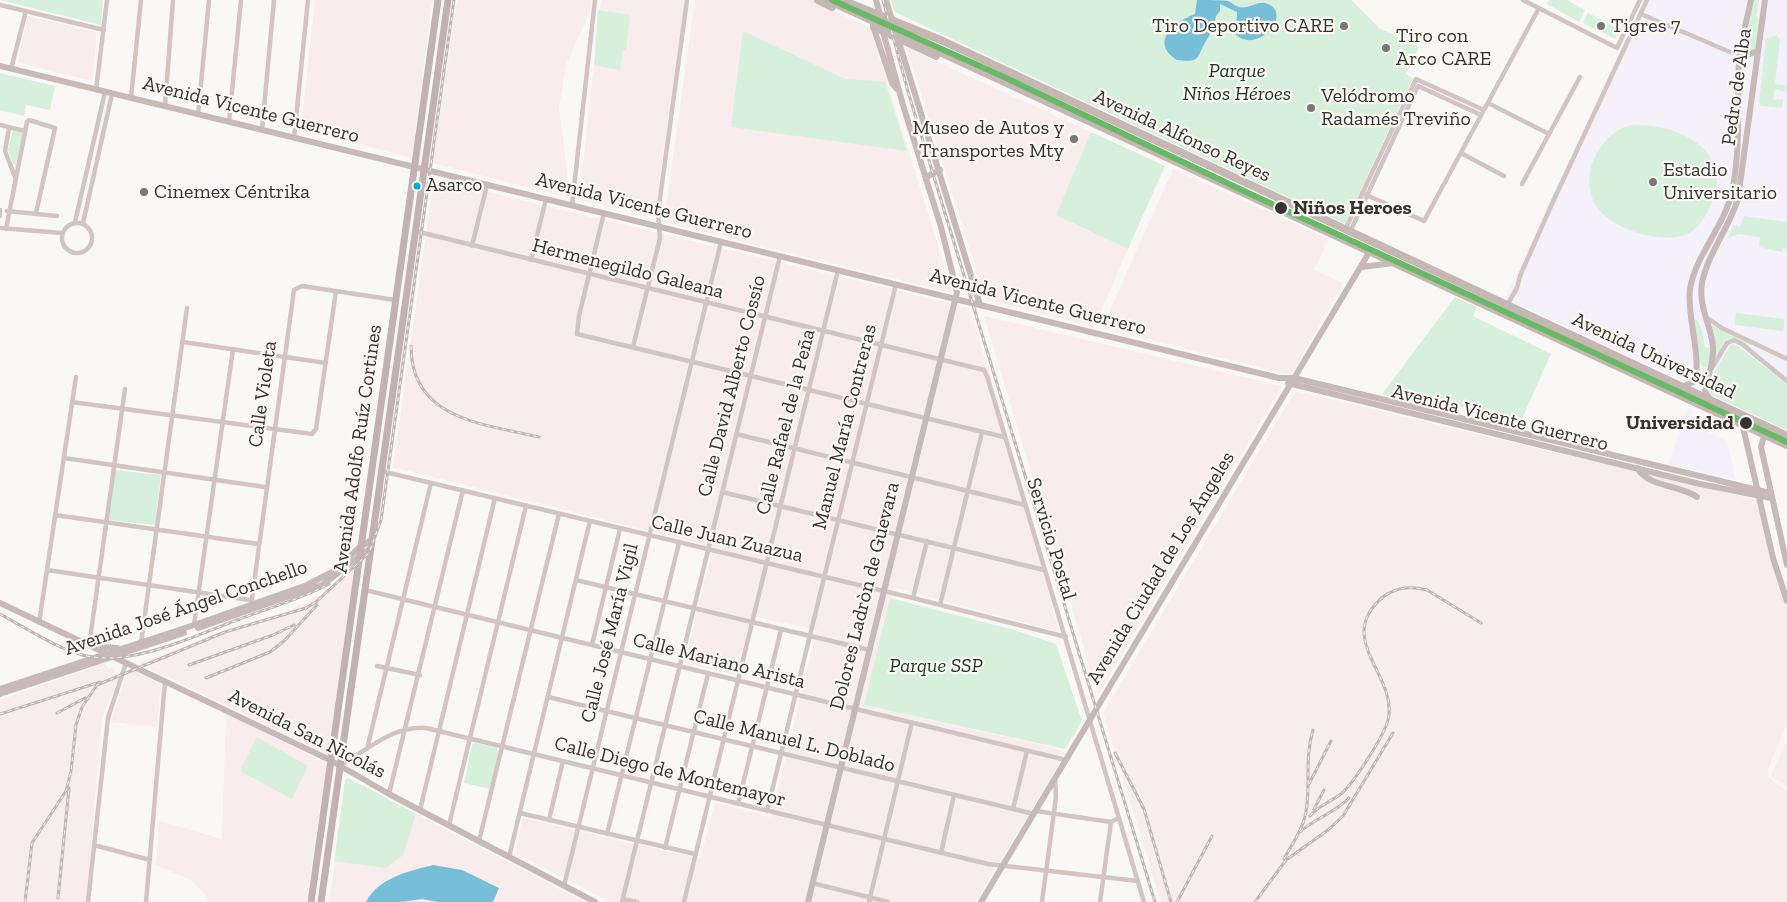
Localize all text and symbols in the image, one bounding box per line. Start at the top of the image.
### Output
place label: Tiro Deportivo CARE [1152,14,1334,38]
place label: Tigres 7 [1611,14,1680,38]
marker: Tiro Deportivo CARE [1338,20,1350,32]
marker: Tigres 7 [1595,20,1607,32]
place label: Tiro con Arco CARE [1396,24,1491,71]
street label: Pedro de Alba [1717,27,1757,147]
marker: Tiro con Arco CARE [1380,42,1392,54]
park label: Parque Niños Héroes [1183,59,1291,106]
street label: Avenida Vicente Guerrero [140,71,362,149]
street label: Avenida Alfonso Reyes [1090,84,1274,188]
place label: Velódromo Radamés Treviño [1321,84,1471,131]
marker: Velódromo Radamés Treviño [1305,102,1317,114]
place label: Museo de Autos y Transportes Mty [913,116,1064,163]
marker: Museo de Autos y Transportes Mty [1068,133,1080,145]
place label: Estadio Universitario [1663,158,1777,205]
street label: Avenida Vicente Guerrero [533,167,755,245]
place label: Asarco [426,175,482,197]
marker: Estadio Universitario [1647,176,1659,188]
place label: Cinemex Céntrika [154,180,310,204]
marker: Asarco [412,181,422,191]
marker: Cinemex Céntrika [138,186,150,198]
place label: Niños Heroes [1293,196,1412,220]
marker: Niños Heroes [1273,200,1289,216]
street label: Hermenegildo Galeana [530,234,726,304]
street label: Avenida Vicente Guerrero [927,263,1149,341]
street label: Calle David Alberto Cossío [693,273,771,499]
street label: Avenida Universidad [1568,308,1740,404]
street label: Manuel María Contreras [808,322,882,532]
street label: Avenida Adolfo Ruíz Cortines [329,323,387,575]
street label: Calle Rafael de la Peña [751,327,821,517]
street label: Calle Violeta [244,339,282,449]
street label: Avenida Vicente Guerrero [1389,379,1611,457]
place label: Universidad [1626,411,1734,435]
marker: Universidad [1738,415,1754,431]
street label: Avenida Ciudad de Los Ángeles [1082,447,1240,689]
street label: Servicio Postal [1021,475,1081,603]
street label: Dolores Ladròn de Guevara [825,480,905,712]
street label: Calle Juan Zuazua [649,510,805,568]
street label: Calle José María Vigil [576,541,644,725]
street label: Avenida José Ángel Conchello [61,555,311,661]
street label: Calle Mariano Arista [630,628,808,694]
park label: Parque SSP [889,654,983,678]
street label: Avenida San Nicolás [224,684,390,784]
street label: Calle Manuel L. Doblado [691,704,897,778]
street label: Calle Diego de Montemayor [552,732,788,812]

